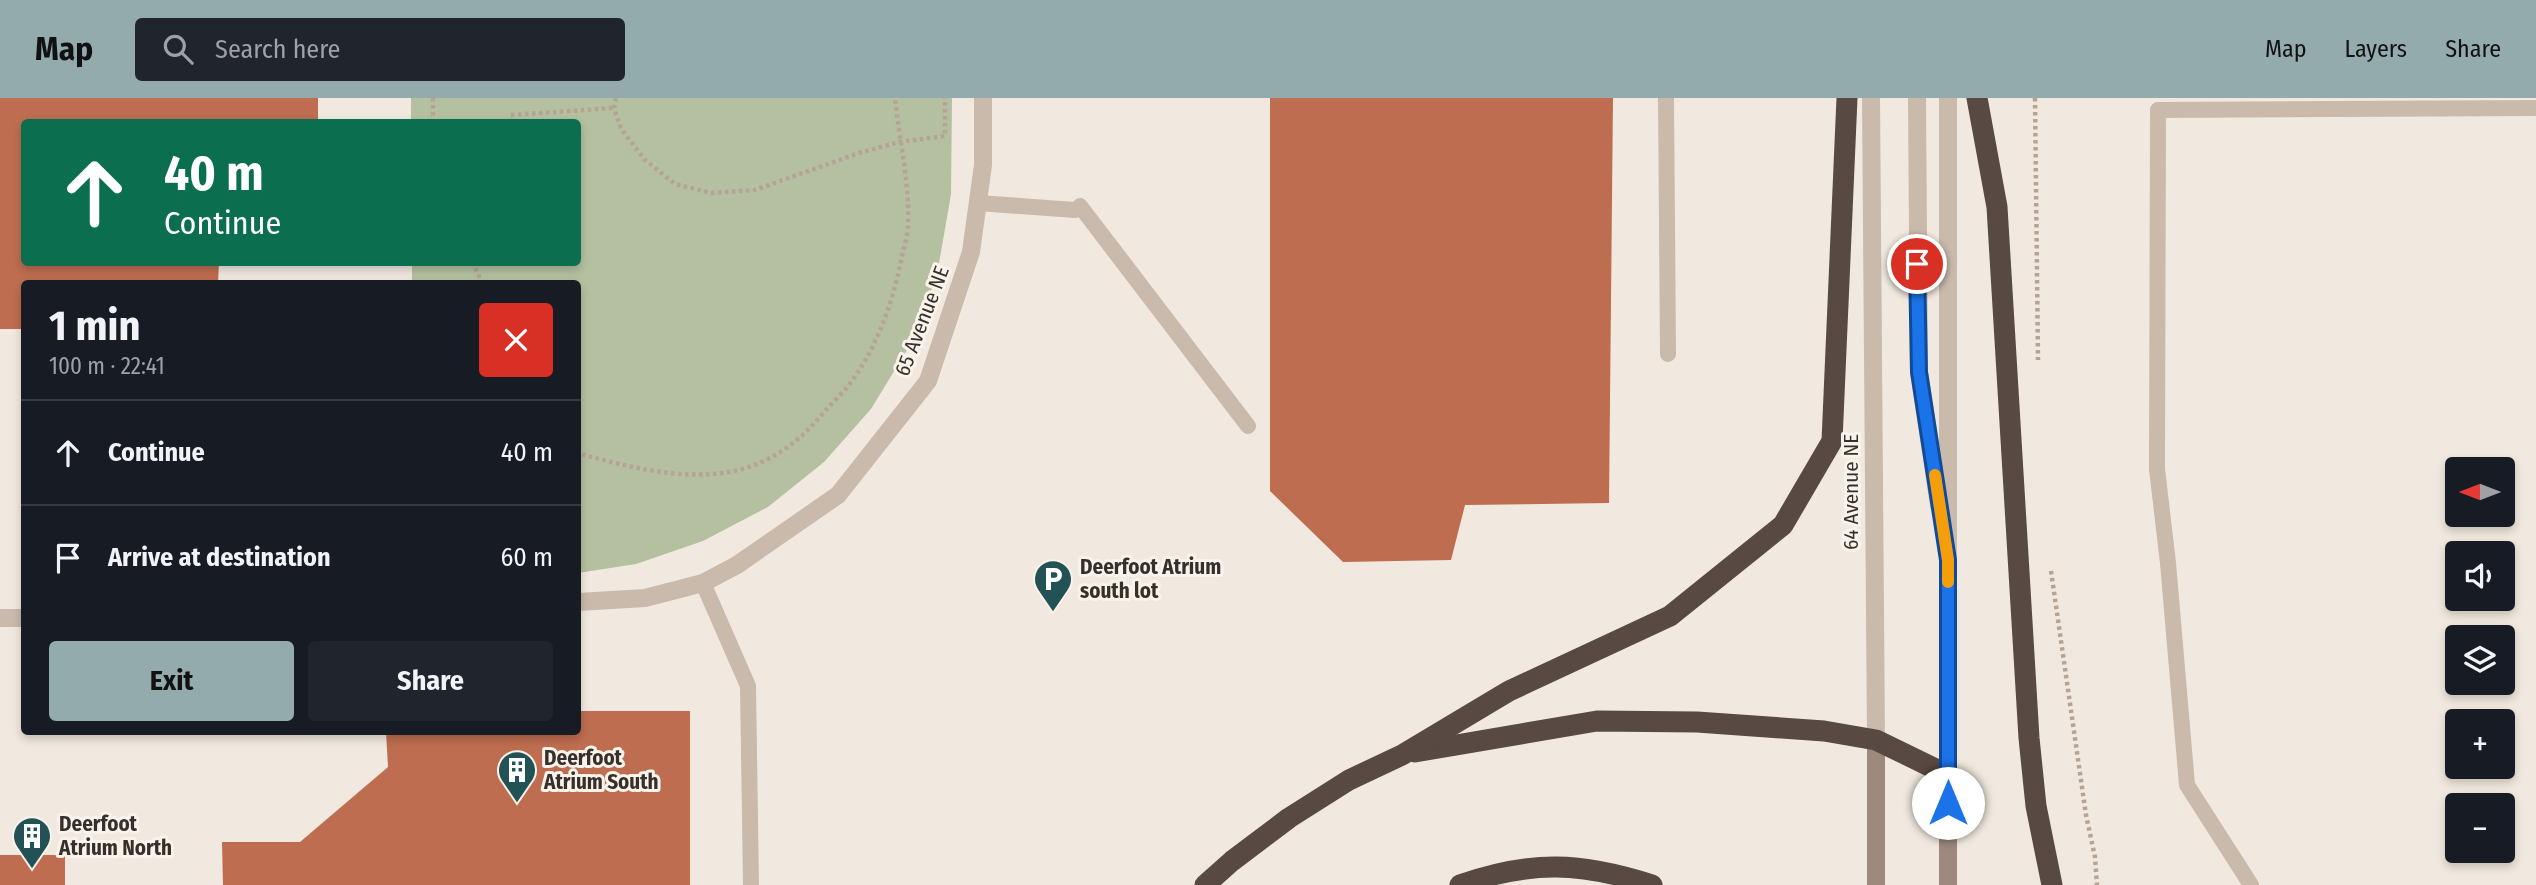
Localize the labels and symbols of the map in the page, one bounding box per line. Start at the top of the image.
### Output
pin [1887,234,1947,294]
street label: 65 Avenue NE [889,262,955,380]
street label: 64 Avenue NE [1838,434,1864,550]
north arrow [2445,457,2515,527]
place label: Deerfoot Atrium south lot [1080,554,1221,604]
parking icon: Deerfoot Atrium south lot [1032,558,1074,613]
place label: Deerfoot Atrium South [543,745,659,795]
building icon: Deerfoot Atrium South [496,749,538,804]
position arrow [1911,766,1985,840]
place label: Deerfoot Atrium North [58,811,172,861]
building icon: Deerfoot Atrium North [11,815,53,870]

